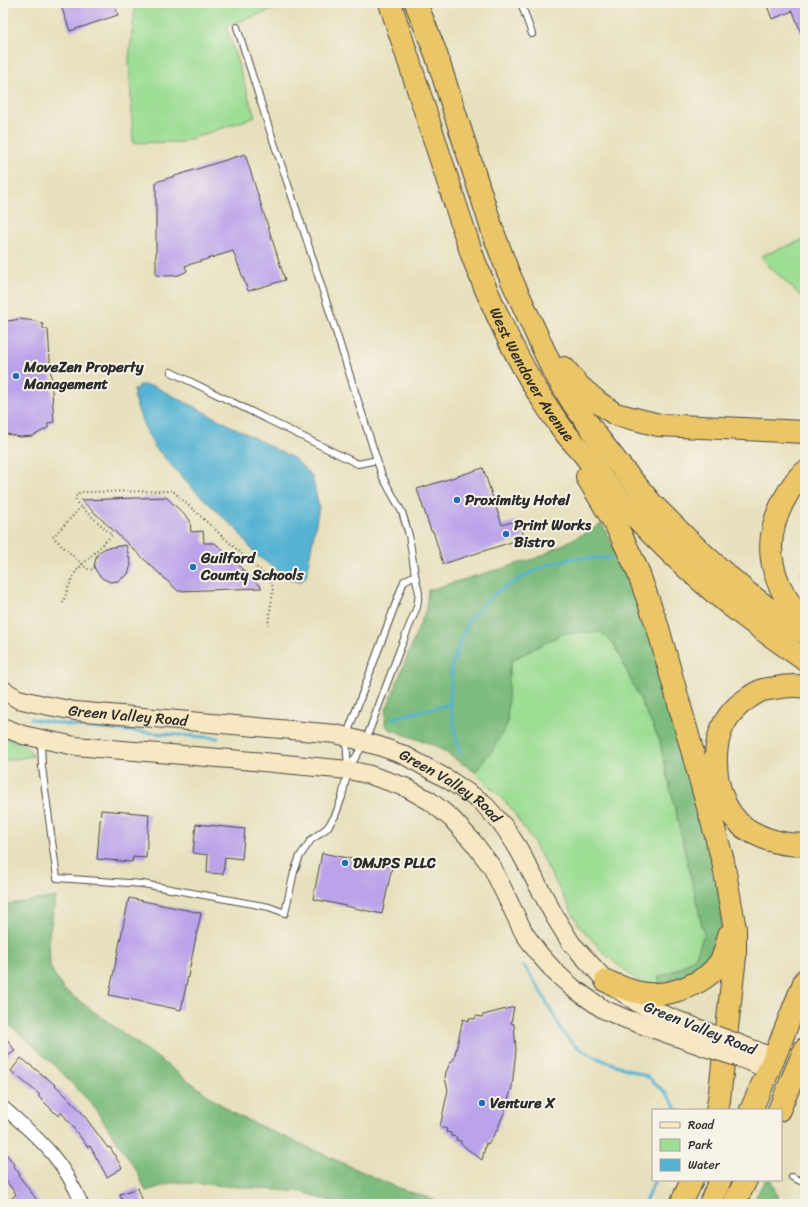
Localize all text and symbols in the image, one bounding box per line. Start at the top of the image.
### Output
street label: West Wendover Avenue [482,303,581,448]
place label: MoveZen Property Management [23,354,145,397]
marker: MoveZen Property Management [11,371,21,381]
place label: Proximity Hotel [465,487,571,513]
marker: Proximity Hotel [452,495,462,505]
place label: Print Works Bistro [514,512,592,555]
marker: Print Works Bistro [501,529,511,539]
place label: Guilford County Schools [200,545,305,588]
marker: Guilford County Schools [188,562,198,572]
street label: Green Valley Road [66,697,190,734]
street label: Green Valley Road [394,742,509,830]
place label: DMJPS PLLC [353,850,436,876]
marker: DMJPS PLLC [340,858,350,868]
street label: Green Valley Road [640,994,761,1063]
place label: Venture X [490,1090,555,1116]
marker: Venture X [477,1098,487,1108]
legend [652,1109,782,1181]
text: Road [688,1114,715,1136]
text: Park [688,1134,713,1156]
text: Water [688,1154,721,1176]

